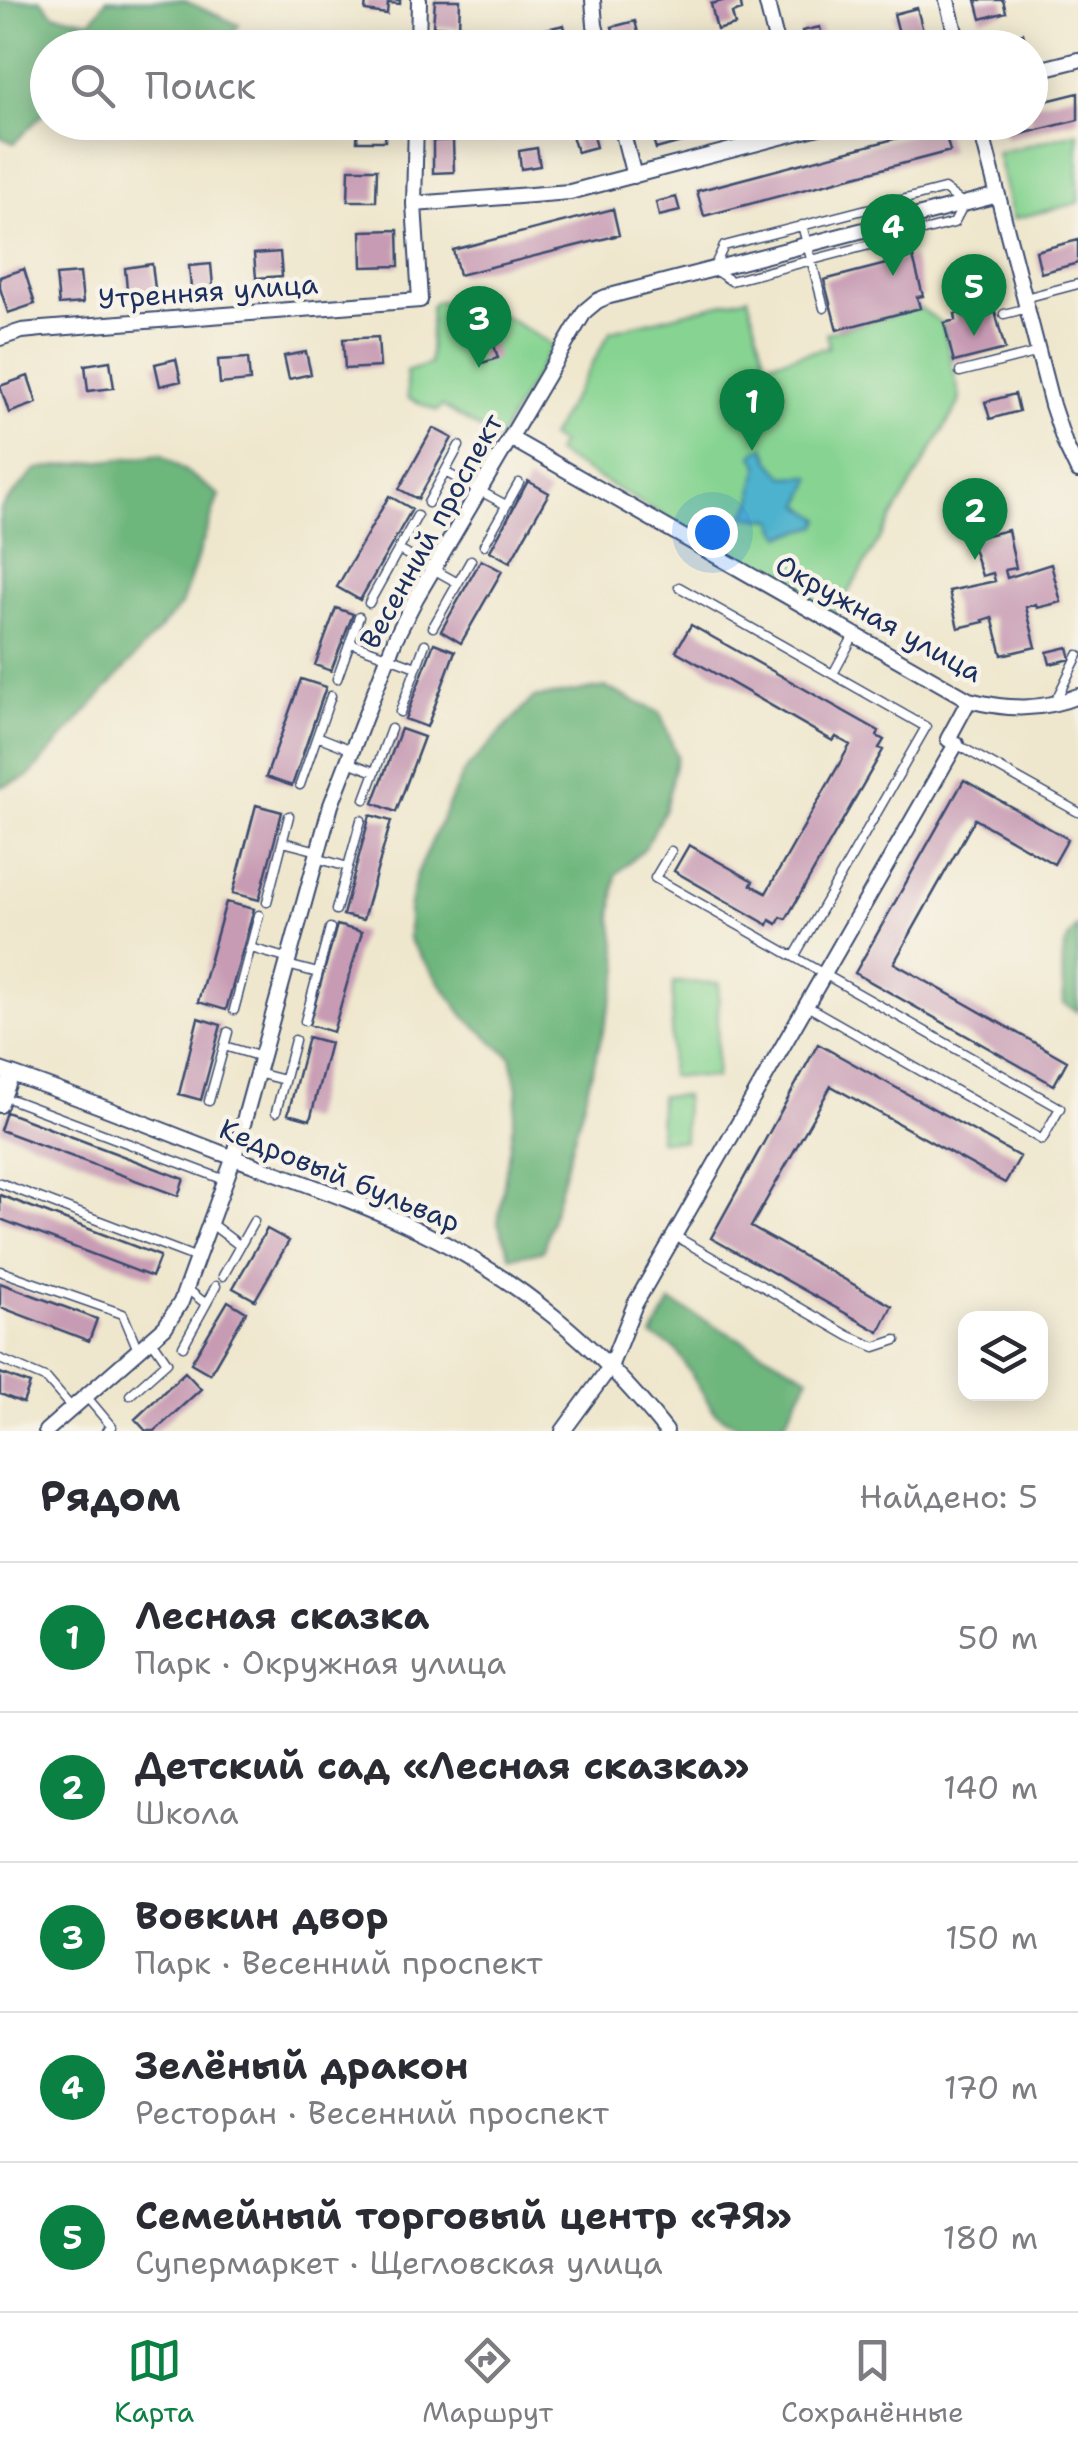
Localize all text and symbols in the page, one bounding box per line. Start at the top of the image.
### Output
search box [30,30,1048,140]
icon: search [65,58,120,113]
text: Поиск [145,60,256,111]
pin: 4 [860,194,926,276]
pin: 5 [942,254,1006,336]
street label: Утренняя улица [97,264,319,318]
pin: 3 [446,286,512,368]
pin: 1 [720,368,784,451]
street label: Весенний проспект [351,406,512,655]
pin: 2 [942,478,1008,560]
your location [687,507,738,558]
street label: Окружная улица [769,545,989,691]
street label: Кедровый бульвар [214,1109,466,1241]
map controls [958,1311,1048,1401]
button: layers [958,1311,1048,1401]
text: Рядом [40,1468,181,1524]
text: Найдено: 5 [859,1475,1038,1518]
text: Лесная сказка [135,1590,429,1641]
text: 1 [65,1616,80,1659]
text: 50 m [958,1616,1038,1659]
text: Парк · Окружная улица [135,1641,506,1684]
text: Детский сад «Лесная сказка» [135,1740,749,1791]
text: 2 [61,1766,84,1809]
text: 140 m [943,1766,1038,1809]
text: Школа [135,1791,239,1834]
text: Вовкин двор [135,1890,388,1941]
text: 3 [61,1916,84,1959]
text: 150 m [945,1916,1038,1959]
text: Парк · Весенний проспект [135,1941,543,1984]
text: Зелёный дракон [135,2040,468,2091]
text: 4 [61,2066,84,2109]
text: 170 m [944,2066,1038,2109]
text: Ресторан · Весенний проспект [135,2091,609,2134]
text: Семейный торговый центр «7Я» [135,2190,792,2241]
text: 5 [62,2216,83,2259]
text: 180 m [942,2216,1038,2259]
text: Супермаркет · Щегловская улица [135,2241,663,2284]
tab: Карта [114,2333,194,2431]
tab: Маршрут [422,2333,553,2431]
tab: Сохранённые [781,2333,964,2431]

